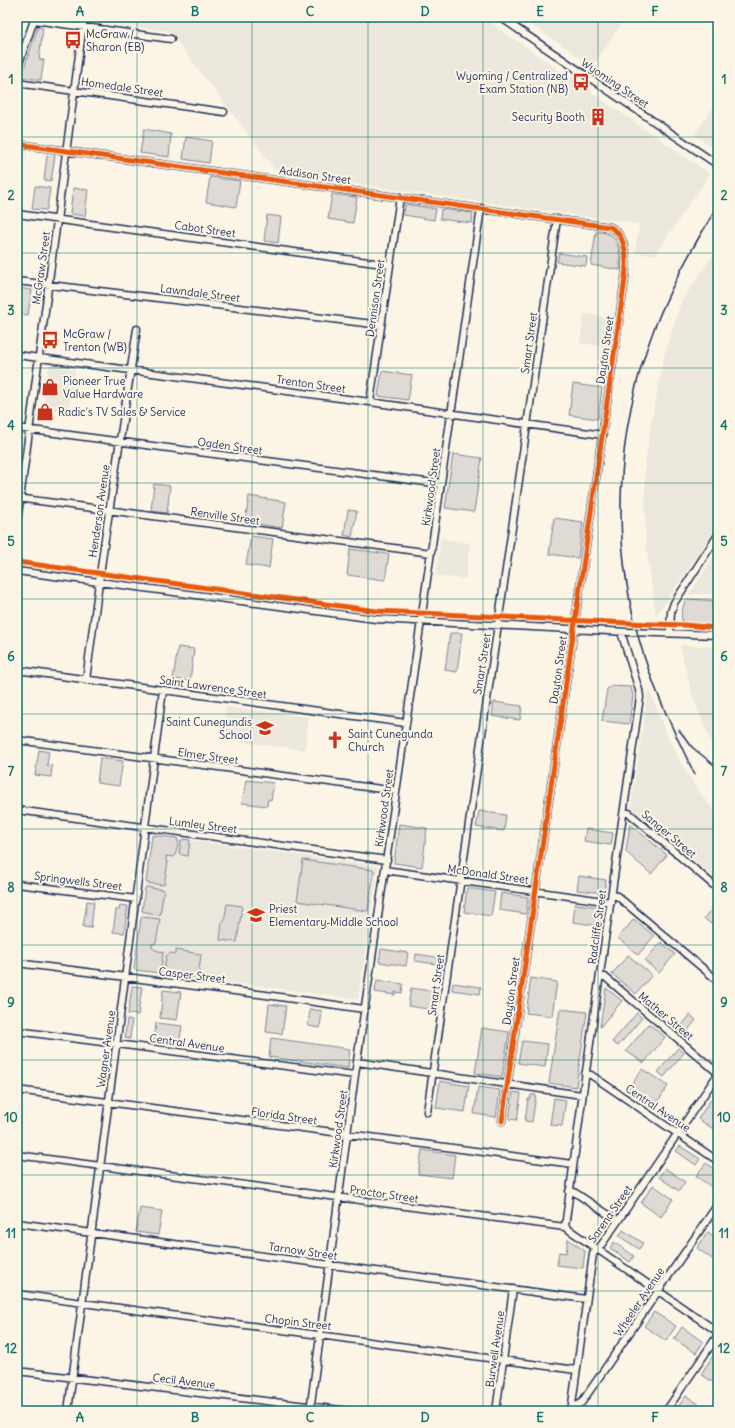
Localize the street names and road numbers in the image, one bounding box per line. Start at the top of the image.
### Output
street label: Wyoming Street [578,55,652,111]
street label: Homedale Street [80,74,164,100]
street label: Addison Street [278,163,352,187]
street label: Cabot Street [174,218,237,240]
street label: McGraw Street [29,230,53,305]
street label: Dennison Street [363,258,387,338]
street label: Lawndale Street [159,281,241,305]
street label: Smart Street [518,311,540,375]
street label: Dayton Street [593,315,617,385]
street label: Trenton Street [276,372,347,396]
street label: Ogden Street [197,435,264,458]
street label: Kirkwood Street [419,447,443,527]
street label: Henderson Avenue [86,463,112,559]
street label: Renville Street [190,504,261,528]
street label: Smart Street [470,632,494,696]
street label: Dayton Street [546,635,570,705]
street label: Saint Lawrence Street [159,673,268,701]
street label: Elmer Street [177,745,239,767]
street label: Kirkwood Street [372,768,396,848]
street label: Sanger Street [639,807,699,861]
street label: Lumley Street [168,814,238,836]
street label: McDonald Street [446,861,530,887]
street label: Springwells Street [33,869,123,893]
street label: Radcliffe Street [585,889,609,965]
street label: Smart Street [425,953,447,1017]
street label: Dayton Street [499,956,523,1026]
street label: Casper Street [158,964,226,986]
street label: Mather Street [636,989,697,1043]
street label: Wagner Avenue [94,1009,118,1089]
street label: Central Avenue [149,1031,225,1055]
street label: Central Avenue [623,1081,693,1135]
street label: Kirkwood Street [326,1089,350,1169]
street label: Florida Street [250,1104,318,1128]
street label: Proctor Street [349,1182,419,1206]
street label: Sarena Street [585,1182,635,1246]
street label: Tarnow Street [268,1239,338,1263]
street label: Wheeler Avenue [611,1265,667,1339]
street label: Burwell Avenue [483,1310,507,1388]
street label: Chopin Street [264,1311,332,1333]
street label: Cecil Avenue [152,1370,216,1392]

